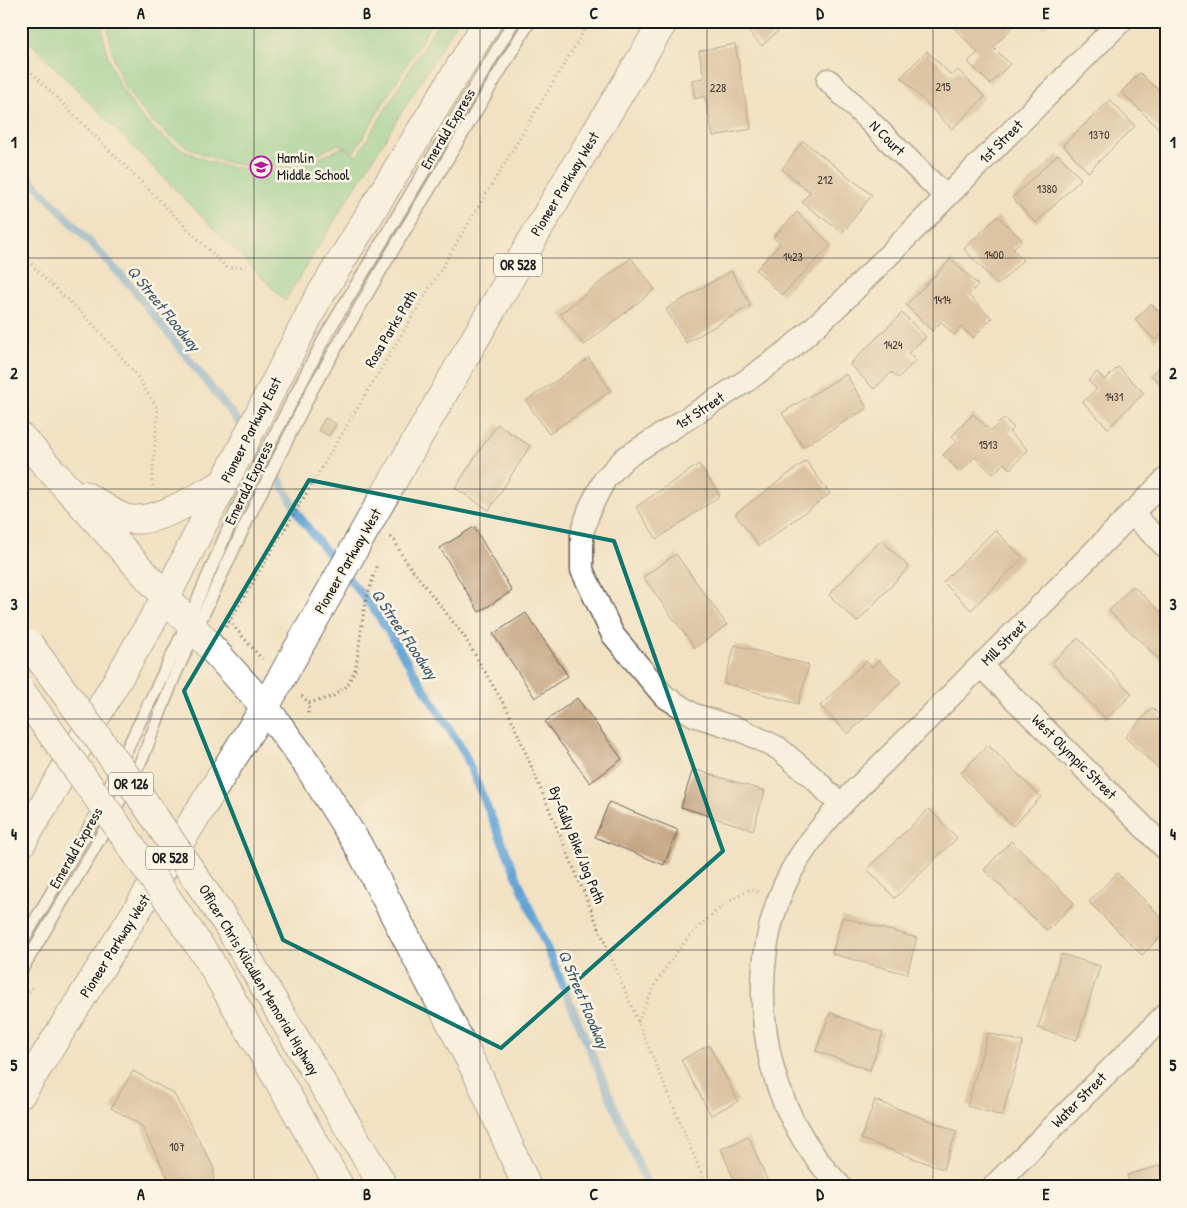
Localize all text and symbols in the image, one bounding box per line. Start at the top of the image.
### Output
text: A [137,2,145,24]
text: B [363,2,371,24]
text: C [590,2,599,24]
text: D [816,2,824,24]
text: E [1042,2,1050,24]
house number: 215 [935,78,951,95]
house number: 228 [710,79,726,96]
street label: Emerald Express [415,84,480,173]
street label: 1st Street [974,114,1028,168]
street label: N Court [865,115,910,161]
house number: 1370 [1088,126,1110,143]
street label: Pioneer Parkway West [525,127,604,240]
text: 1 [11,131,17,153]
text: 1 [1170,131,1176,153]
place label: Hamlin Middle School [277,147,349,185]
school or university icon: Hamlin Middle School [249,155,273,179]
house number: 212 [817,171,833,188]
house number: 1380 [1037,180,1057,197]
house number: 1400 [984,246,1004,263]
house number: 1423 [783,248,803,265]
road number: OR 528 [494,254,542,276]
water label: Q Street Floodway [122,260,207,357]
street label: Rosa Parks Path [359,286,422,371]
house number: 1414 [933,291,951,308]
house number: 1424 [884,336,903,353]
text: 2 [10,362,18,384]
text: 2 [1169,362,1177,384]
street label: Pioneer Parkway East [215,373,287,486]
street label: 1st Street [671,386,729,434]
house number: 1431 [1105,388,1123,405]
house number: 1513 [978,436,998,453]
street label: Emerald Express [219,437,278,528]
street label: Pioneer Parkway West [309,503,387,617]
water label: Q Street Floodway [367,584,445,685]
text: 3 [10,593,18,615]
text: 3 [1169,593,1177,615]
street label: Mill Street [976,614,1032,670]
street label: West Olympic Street [1027,709,1122,804]
road number: OR 126 [108,772,154,796]
street label: By-Gully Bike/Jog Path [544,783,611,907]
street label: Emerald Express [44,803,107,892]
text: 4 [11,823,17,845]
text: 4 [1170,823,1176,845]
road number: OR 528 [146,846,194,870]
street label: Officer Chris Kilcullen Memorial Highway [194,880,325,1079]
street label: Pioneer Parkway West [74,889,155,1002]
water label: Q Street Floodway [553,946,615,1054]
text: 5 [11,1054,18,1076]
text: 5 [1170,1054,1177,1076]
street label: Water Street [1046,1067,1112,1132]
house number: 107 [169,1138,185,1155]
text: A [137,1183,145,1205]
text: B [363,1183,371,1205]
text: C [590,1183,599,1205]
text: D [816,1183,824,1205]
text: E [1042,1183,1050,1205]

